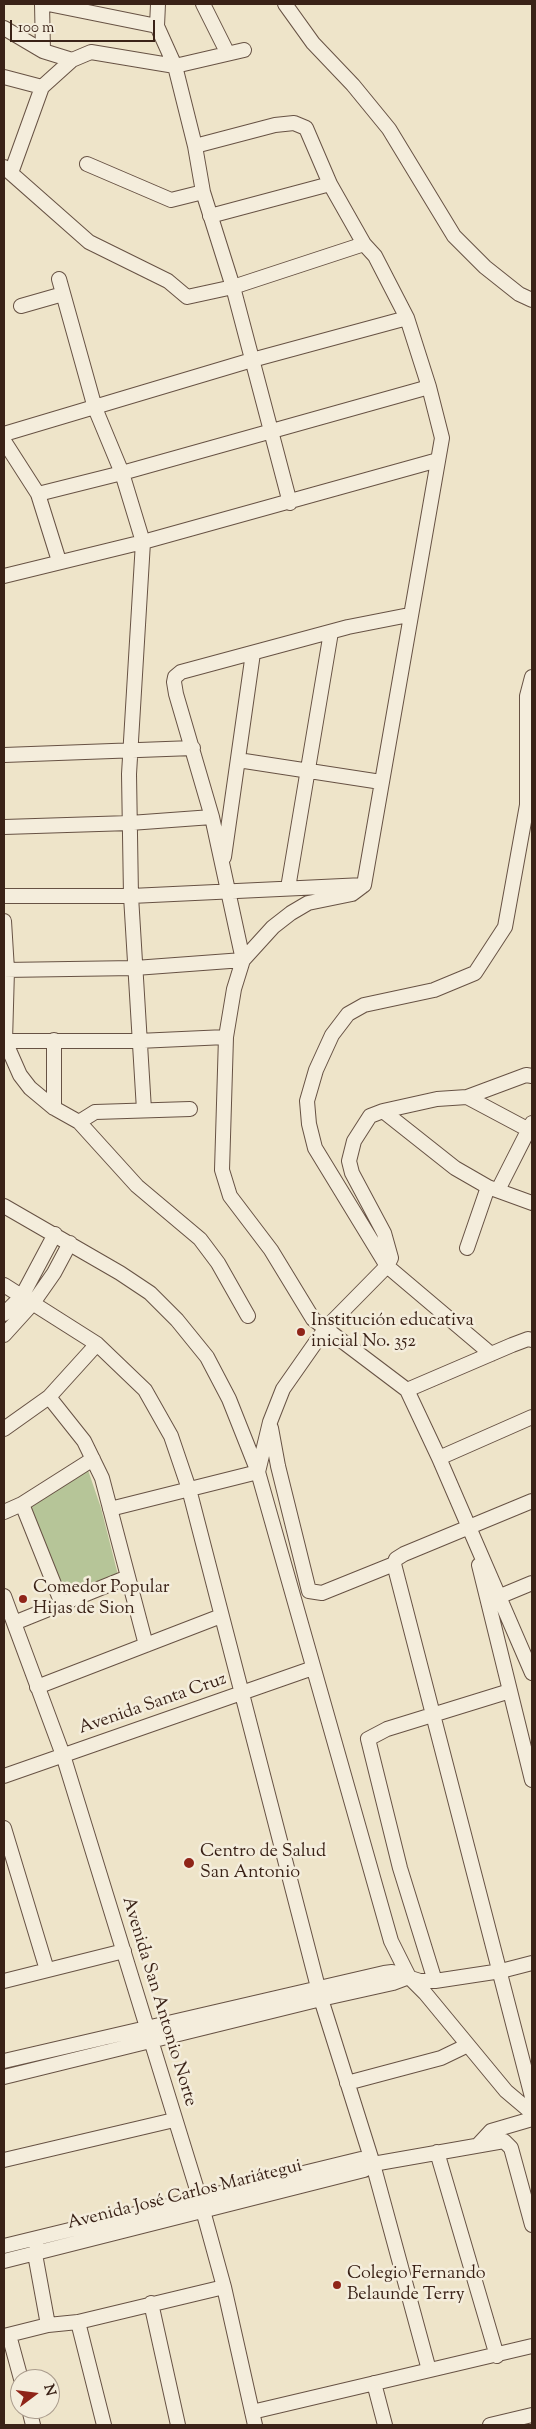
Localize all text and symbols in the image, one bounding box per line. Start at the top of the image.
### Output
scale bar [12,10,158,42]
text: 100 m [18,18,54,39]
place label: Institución educativa inicial No. 352 [311,1311,474,1354]
marker: Institución educativa inicial No. 352 [295,1326,307,1338]
place label: Comedor Popular Hijas de Sion [33,1578,170,1620]
marker: Comedor Popular Hijas de Sion [17,1593,29,1605]
street label: Avenida Santa Cruz [76,1670,230,1740]
place label: Centro de Salud San Antonio [200,1842,326,1885]
marker: Centro de Salud San Antonio [182,1856,196,1870]
street label: Avenida San Antonio Norte [116,1895,200,2109]
street label: Avenida José Carlos Mariátegui [65,2156,305,2236]
place label: Colegio Fernando Belaunde Terry [347,2264,486,2306]
marker: Colegio Fernando Belaunde Terry [331,2279,343,2291]
north arrow [10,2369,60,2419]
text: N [37,2382,60,2398]

